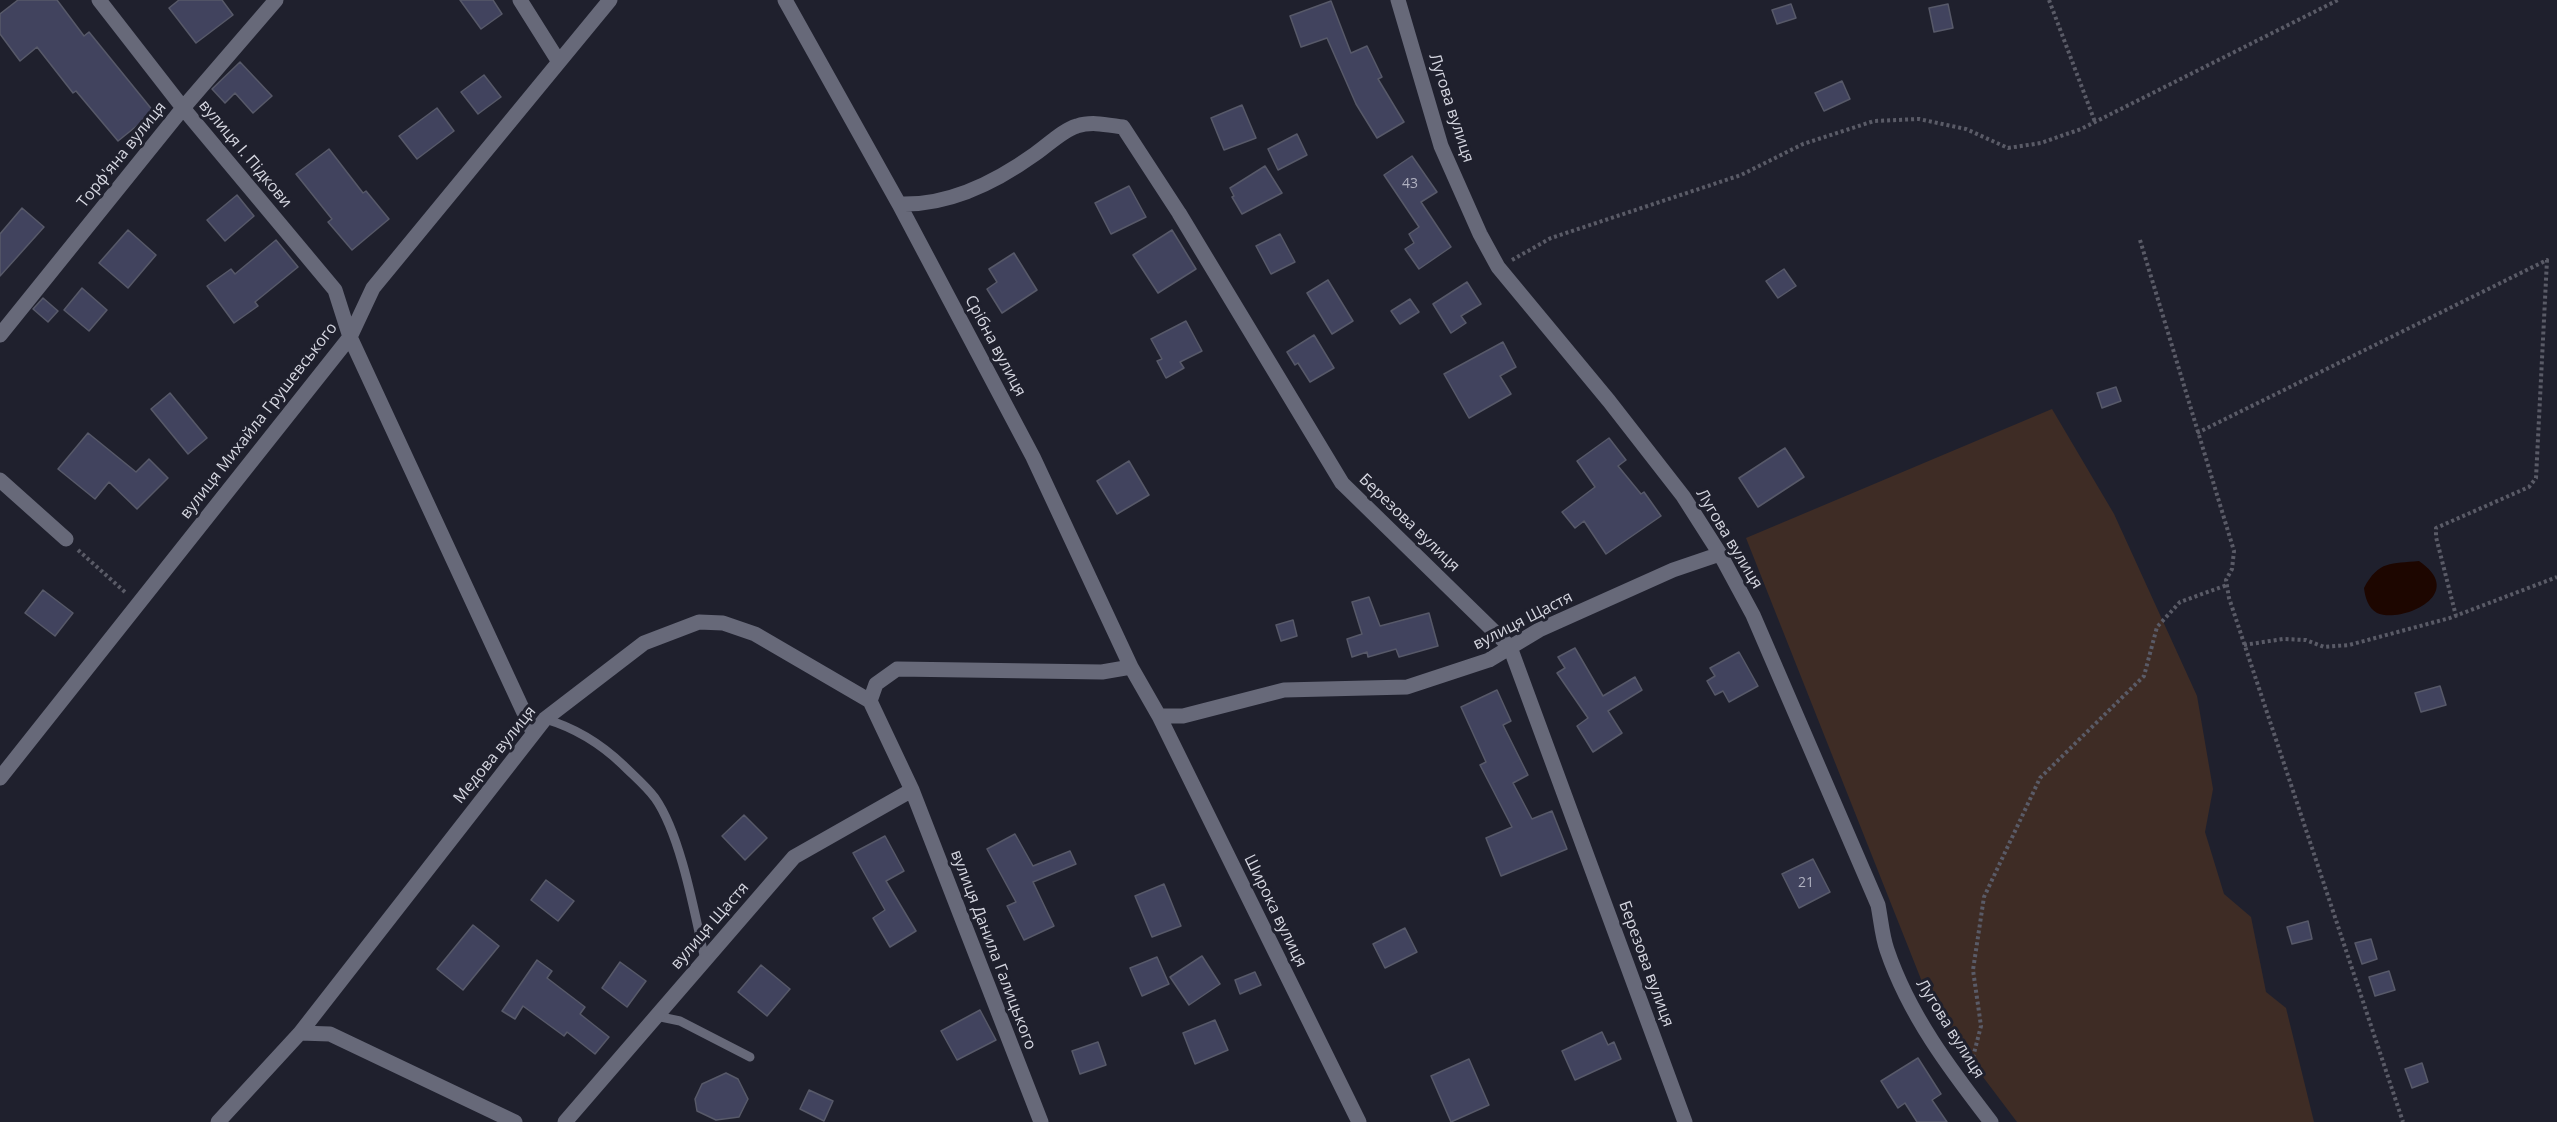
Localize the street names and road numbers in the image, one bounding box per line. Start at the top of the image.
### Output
street label: Лугова вулиця [1424,51,1478,165]
street label: вулиця І. Підкови [194,96,296,212]
street label: Торф'яна вулиця [73,98,171,212]
street label: Срібна вулиця [960,292,1030,400]
street label: вулиця Михайла Грушевського [176,319,342,523]
street label: Березова вулиця [1355,470,1463,576]
street label: Лугова вулиця [1692,485,1766,593]
street label: вулиця Щастя [1470,588,1576,654]
street label: Медова вулиця [450,702,540,808]
street label: вулиця Данила Галицького [946,847,1040,1053]
street label: Широка вулиця [1239,852,1311,970]
street label: вулиця Щастя [667,879,753,973]
street label: Березова вулиця [1614,898,1678,1030]
street label: Лугова вулиця [1912,976,1988,1082]

